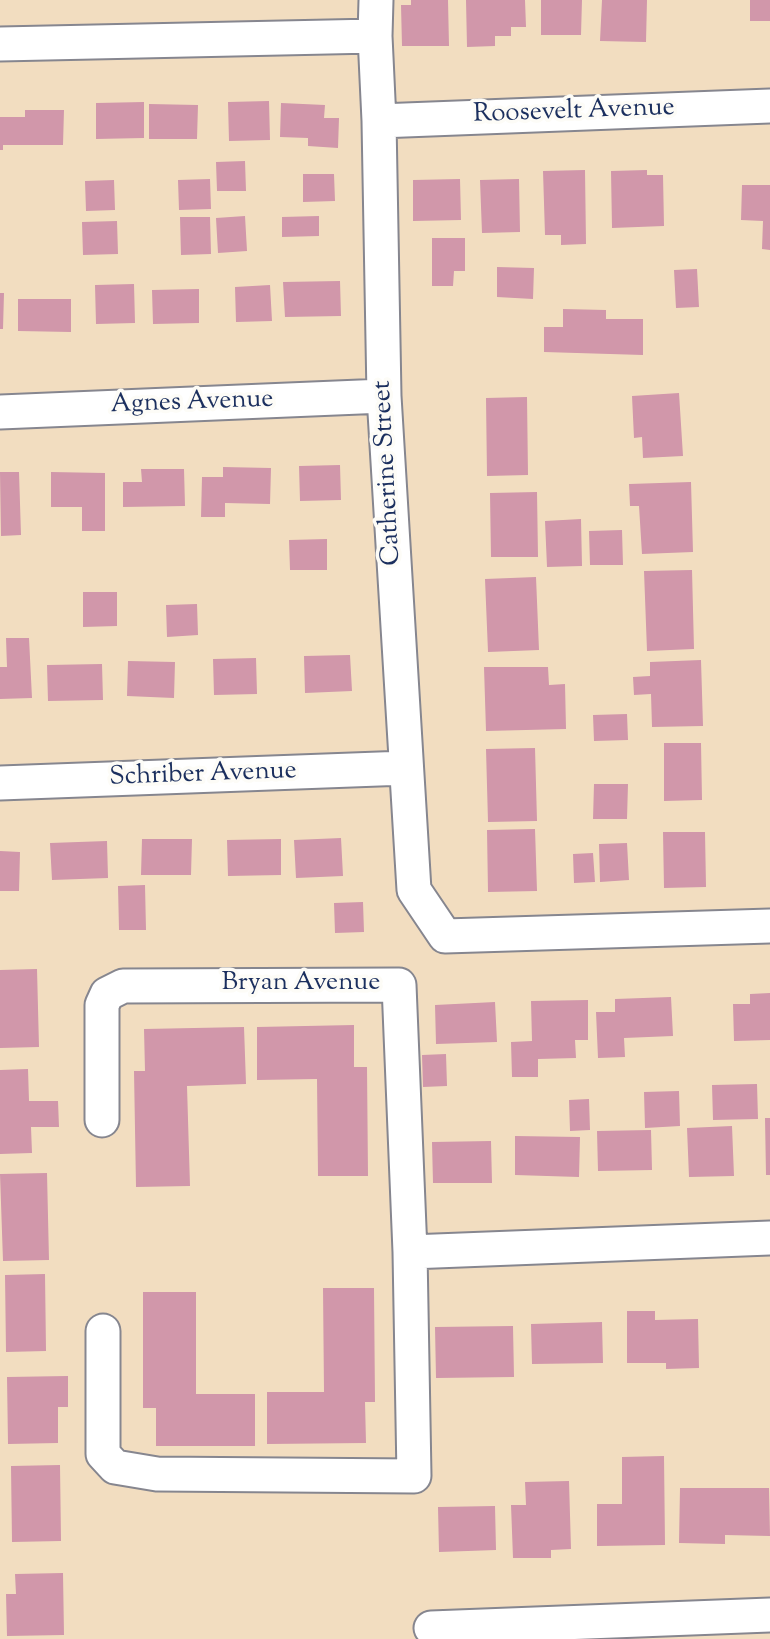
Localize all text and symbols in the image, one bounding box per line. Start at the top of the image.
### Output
street label: Roosevelt Avenue [473,94,675,132]
street label: Catherine Street [369,380,409,566]
street label: Agnes Avenue [110,386,274,422]
street label: Schriber Avenue [109,757,297,795]
street label: Bryan Avenue [222,969,380,1001]

